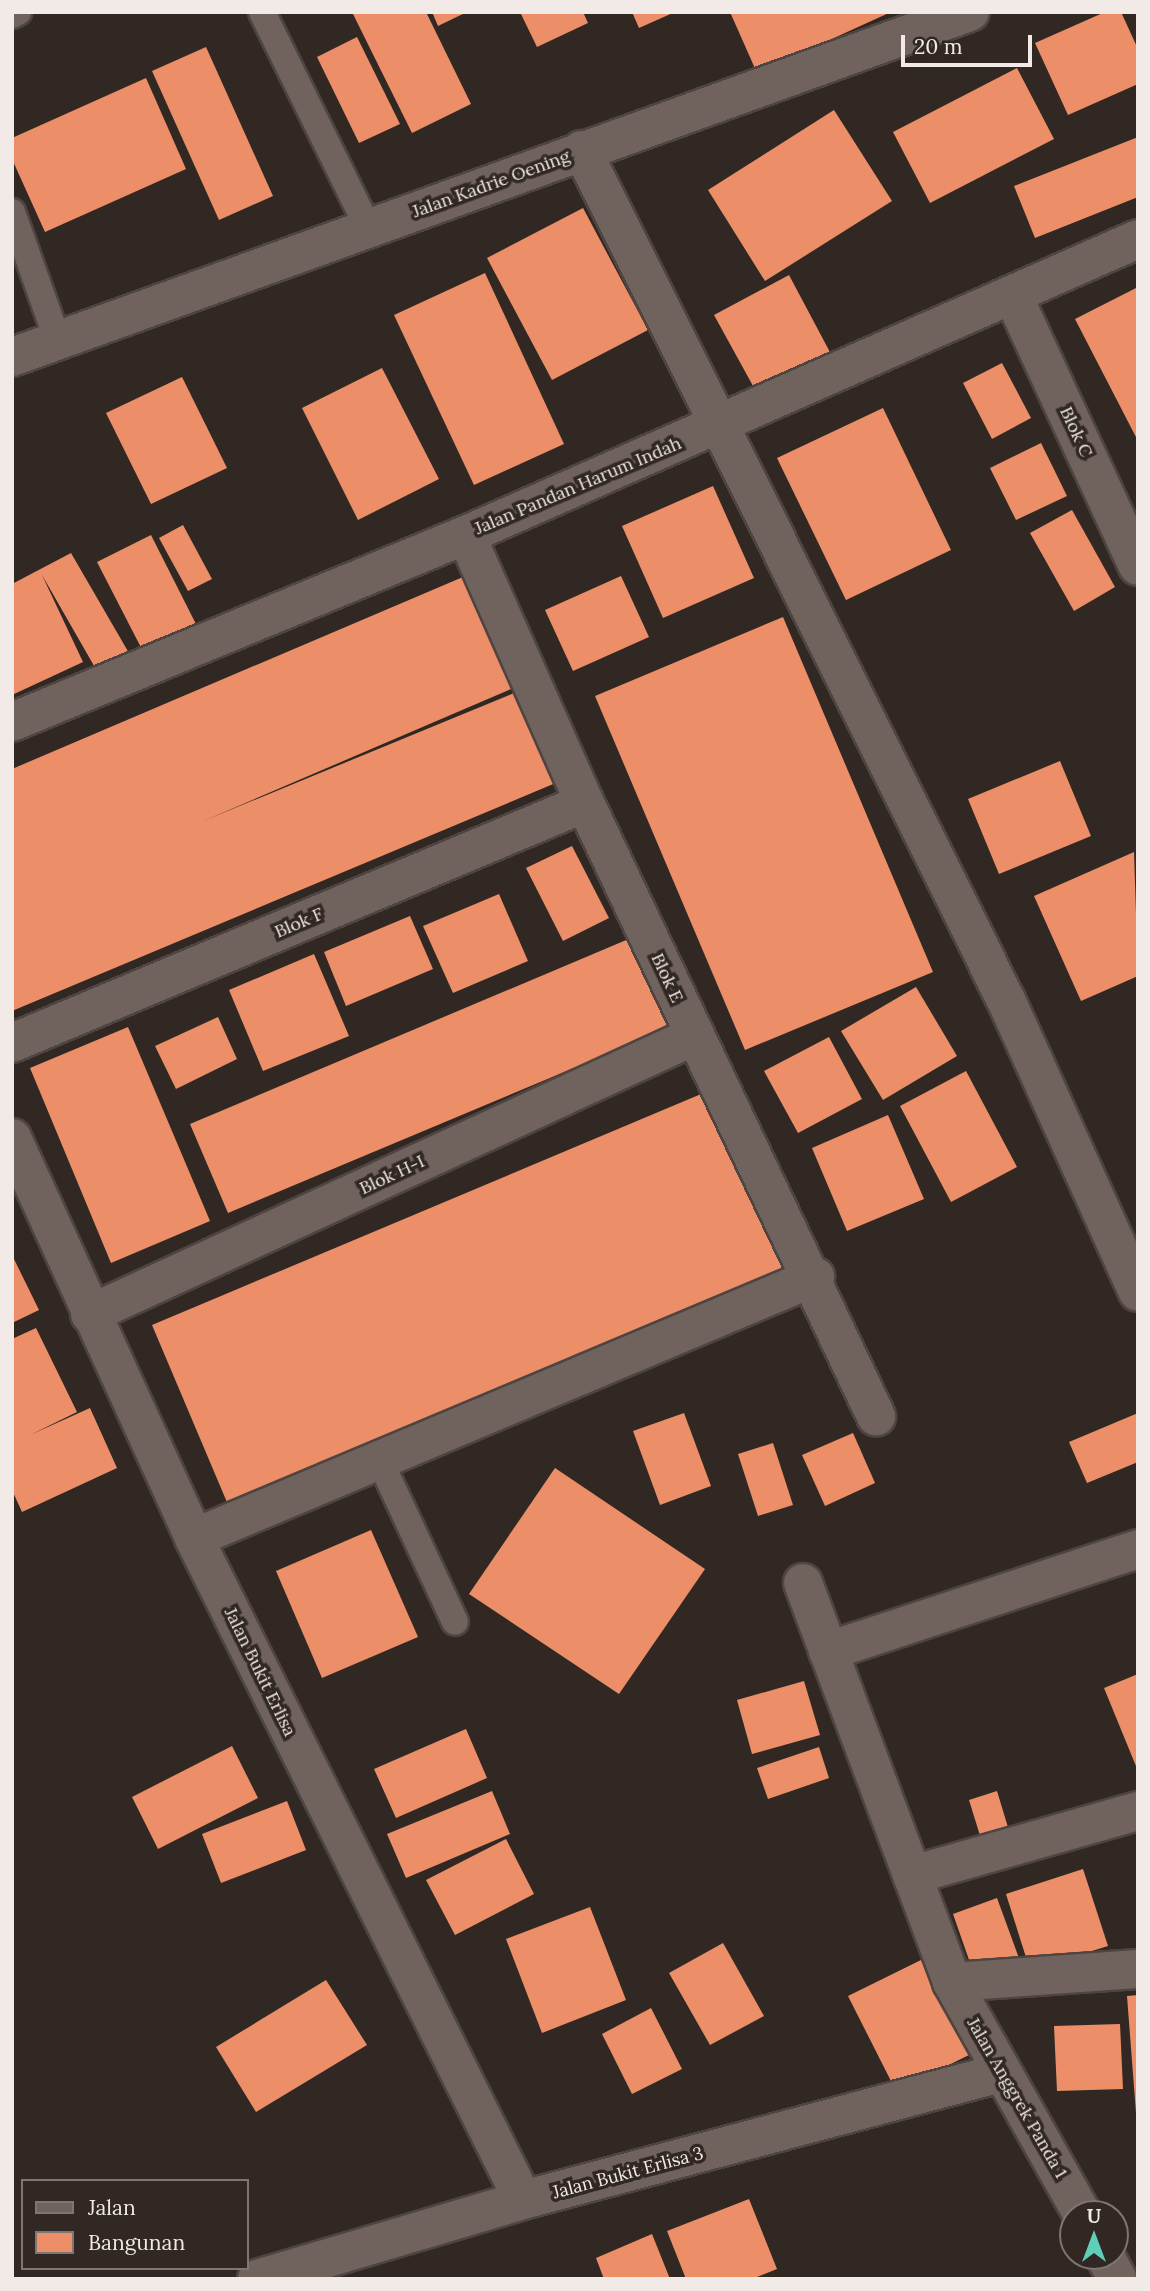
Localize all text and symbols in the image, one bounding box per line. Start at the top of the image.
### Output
scale bar [905,21,1036,65]
text: 20 m [914,33,963,60]
street label: Jalan Kadrie Oening [409,145,573,223]
street label: Blok C [1055,403,1097,461]
street label: Jalan Pandan Harum Indah [471,433,685,539]
street label: Blok F [271,903,327,943]
street label: Blok E [646,950,688,1006]
street label: Blok H-I [356,1151,428,1199]
street label: Jalan Bukit Erlisa [219,1604,301,1740]
street label: Jalan Anggrek Panda 1 [962,2014,1072,2182]
street label: Jalan Bukit Erlisa 3 [550,2142,706,2204]
legend [21,2179,248,2270]
text: Jalan [88,2194,136,2221]
north arrow [1059,2200,1129,2270]
text: U [1087,2204,1101,2228]
text: Bangunan [88,2229,185,2256]

